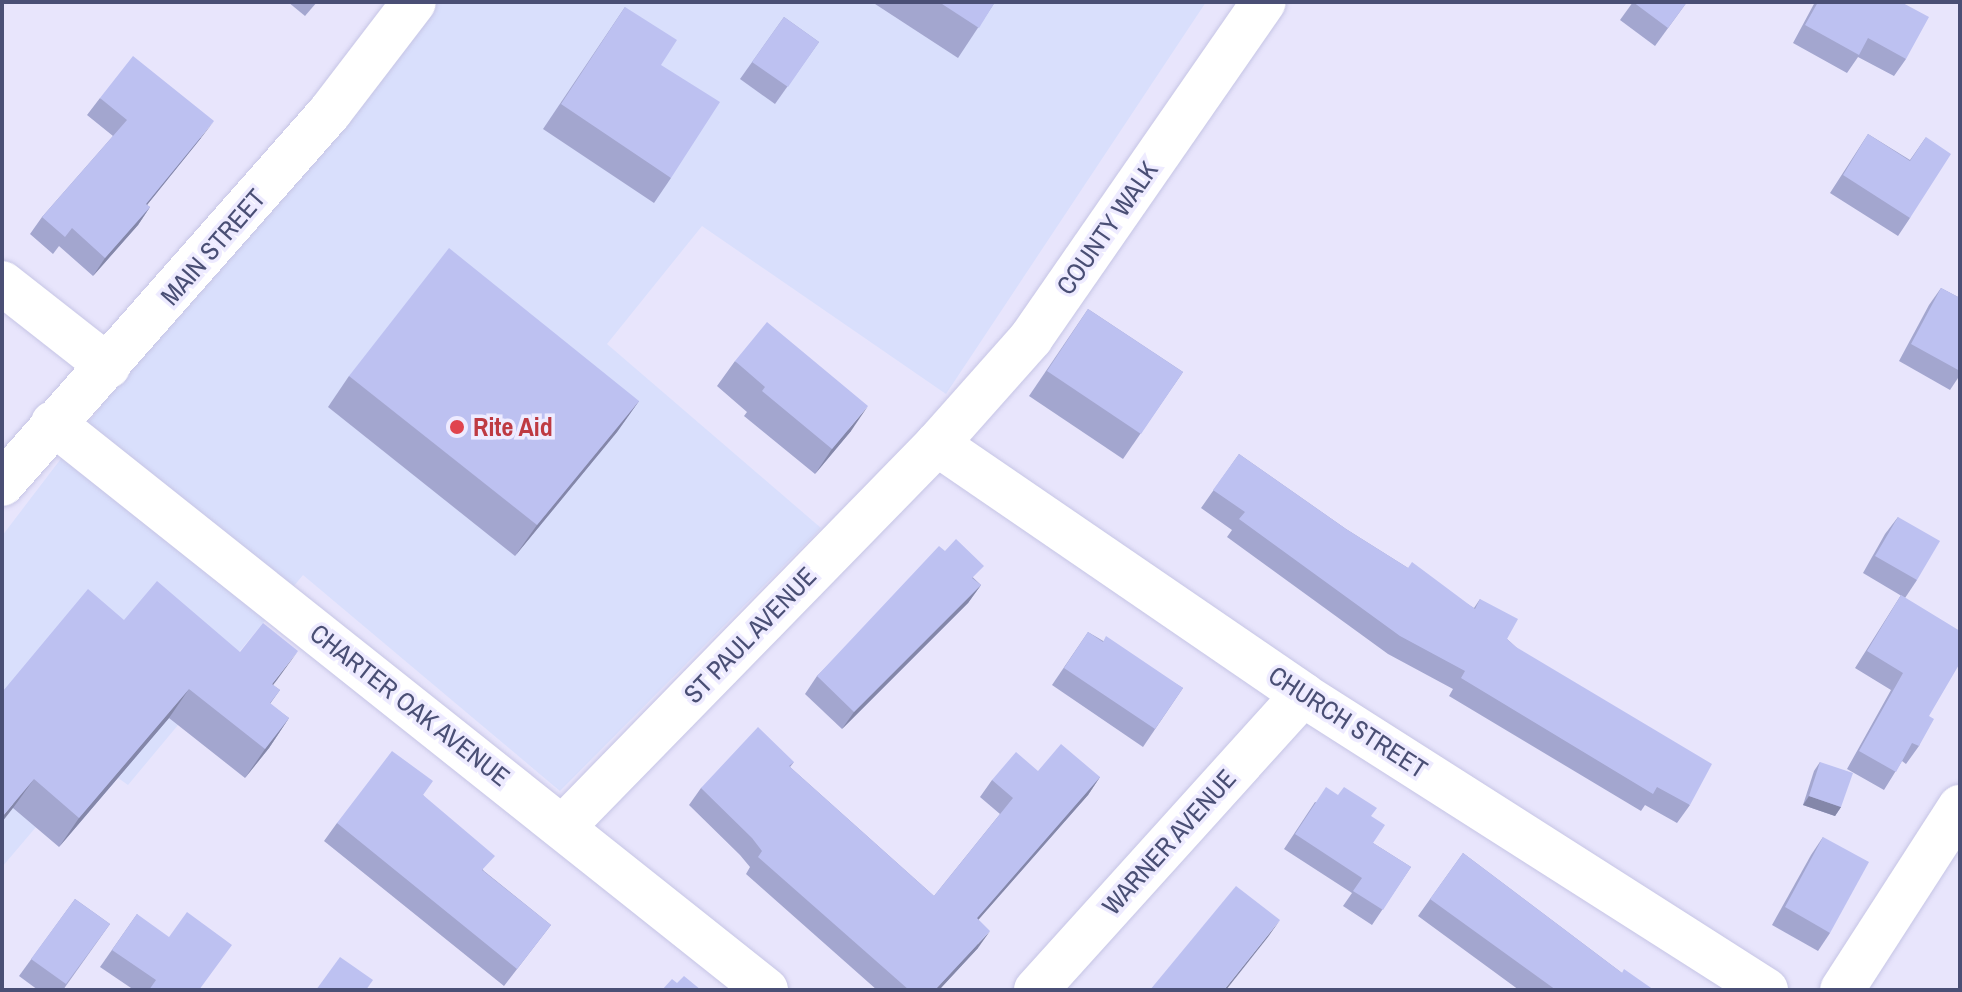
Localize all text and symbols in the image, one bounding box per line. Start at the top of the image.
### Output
street label: COUNTY WALK [1050,155,1164,301]
street label: MAIN STREET [154,183,272,311]
place label: Rite Aid [473,411,554,443]
marker: Rite Aid [448,418,466,436]
street label: ST PAUL AVENUE [676,560,824,710]
street label: CHARTER OAK AVENUE [304,617,516,793]
street label: CHURCH STREET [1263,659,1433,785]
street label: WARNER AVENUE [1095,762,1243,922]

